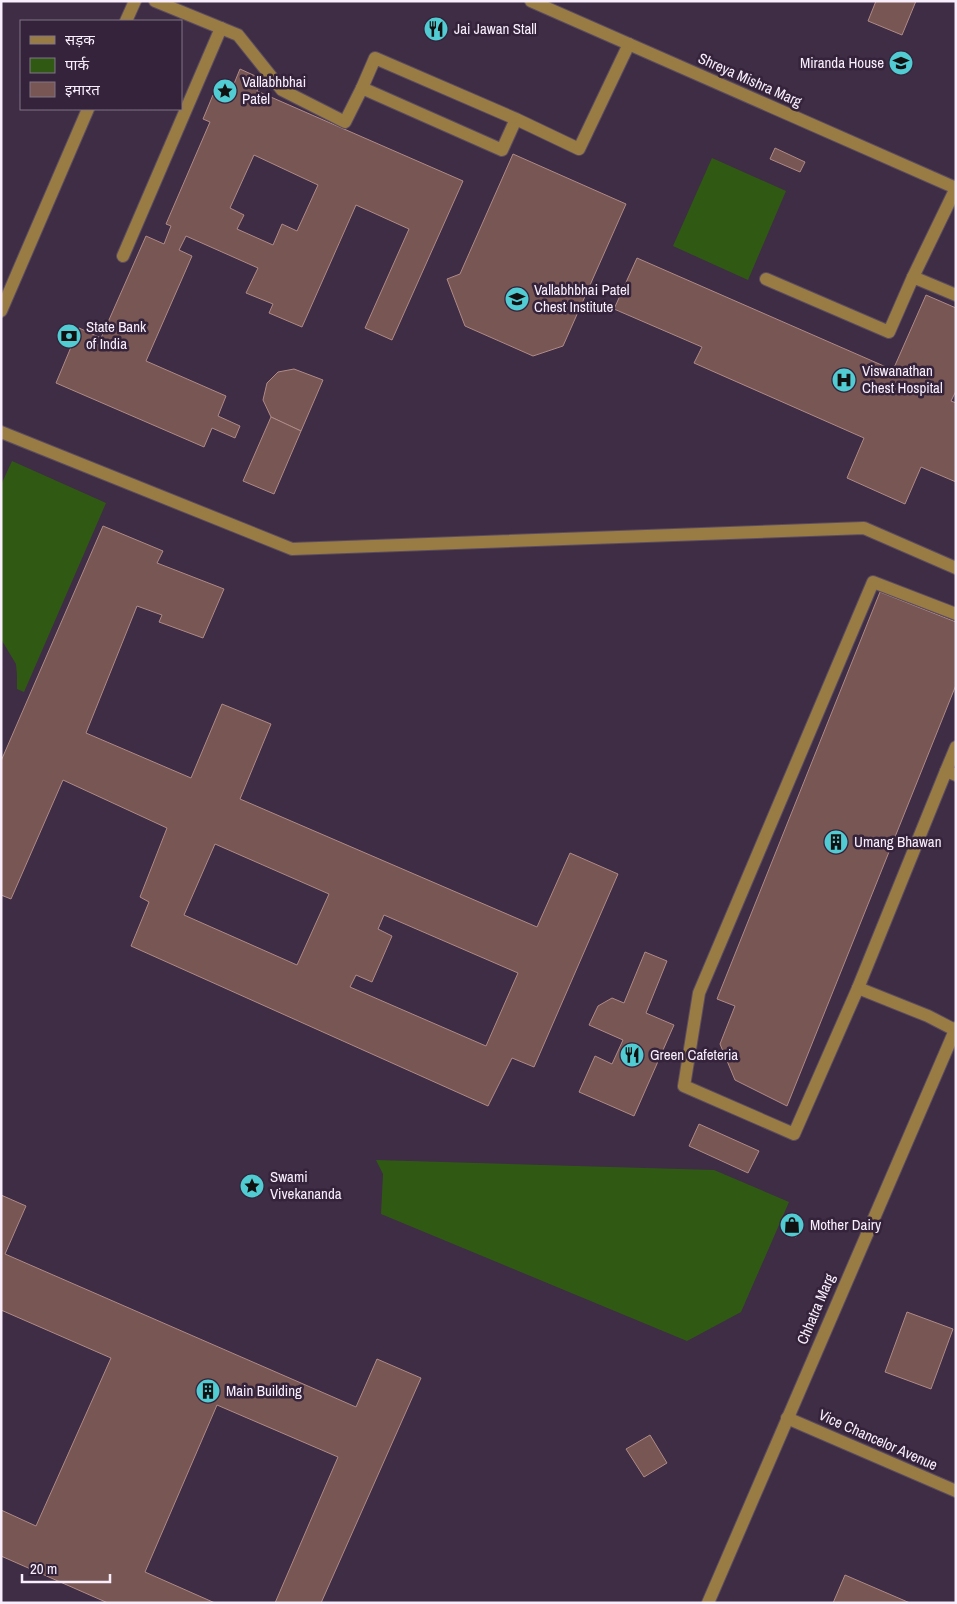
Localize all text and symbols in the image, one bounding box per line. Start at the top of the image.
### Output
restaurant icon: Jai Jawan Stall [423,16,449,42]
place label: Jai Jawan Stall [454,18,537,39]
legend [20,20,182,110]
text: सड़क [65,29,95,50]
street label: Shreya Mishra Marg [695,47,806,112]
school or university icon: Miranda House [888,50,914,76]
place label: Miranda House [800,52,884,73]
text: पार्क [65,54,89,75]
place label: Vallabhbhai Patel [242,71,306,109]
place icon: Vallabhbhai Patel [212,78,238,104]
text: इमारत [65,79,100,100]
place label: Vallabhbhai Patel Chest Institute [534,279,630,317]
school or university icon: Vallabhbhai Patel Chest Institute [504,286,530,312]
place label: State Bank of India [86,316,147,354]
bank icon: State Bank of India [56,323,82,349]
place label: Viswanathan Chest Hospital [862,360,943,398]
hospital icon: Viswanathan Chest Hospital [831,367,857,393]
building icon: Umang Bhawan [823,829,849,855]
place label: Umang Bhawan [854,831,942,852]
restaurant icon: Green Cafeteria [619,1042,645,1068]
place label: Green Cafeteria [650,1044,738,1065]
place label: Swami Vivekananda [270,1166,342,1204]
place icon: Swami Vivekananda [239,1173,265,1199]
shop icon: Mother Dairy [779,1212,805,1238]
place label: Mother Dairy [810,1214,882,1235]
street label: Chhatra Marg [791,1270,840,1348]
building icon: Main Building [195,1378,221,1404]
place label: Main Building [226,1380,302,1401]
street label: Vice Chancelor Avenue [815,1404,941,1475]
scale bar [22,1552,110,1584]
text: 20 m [30,1558,57,1579]

